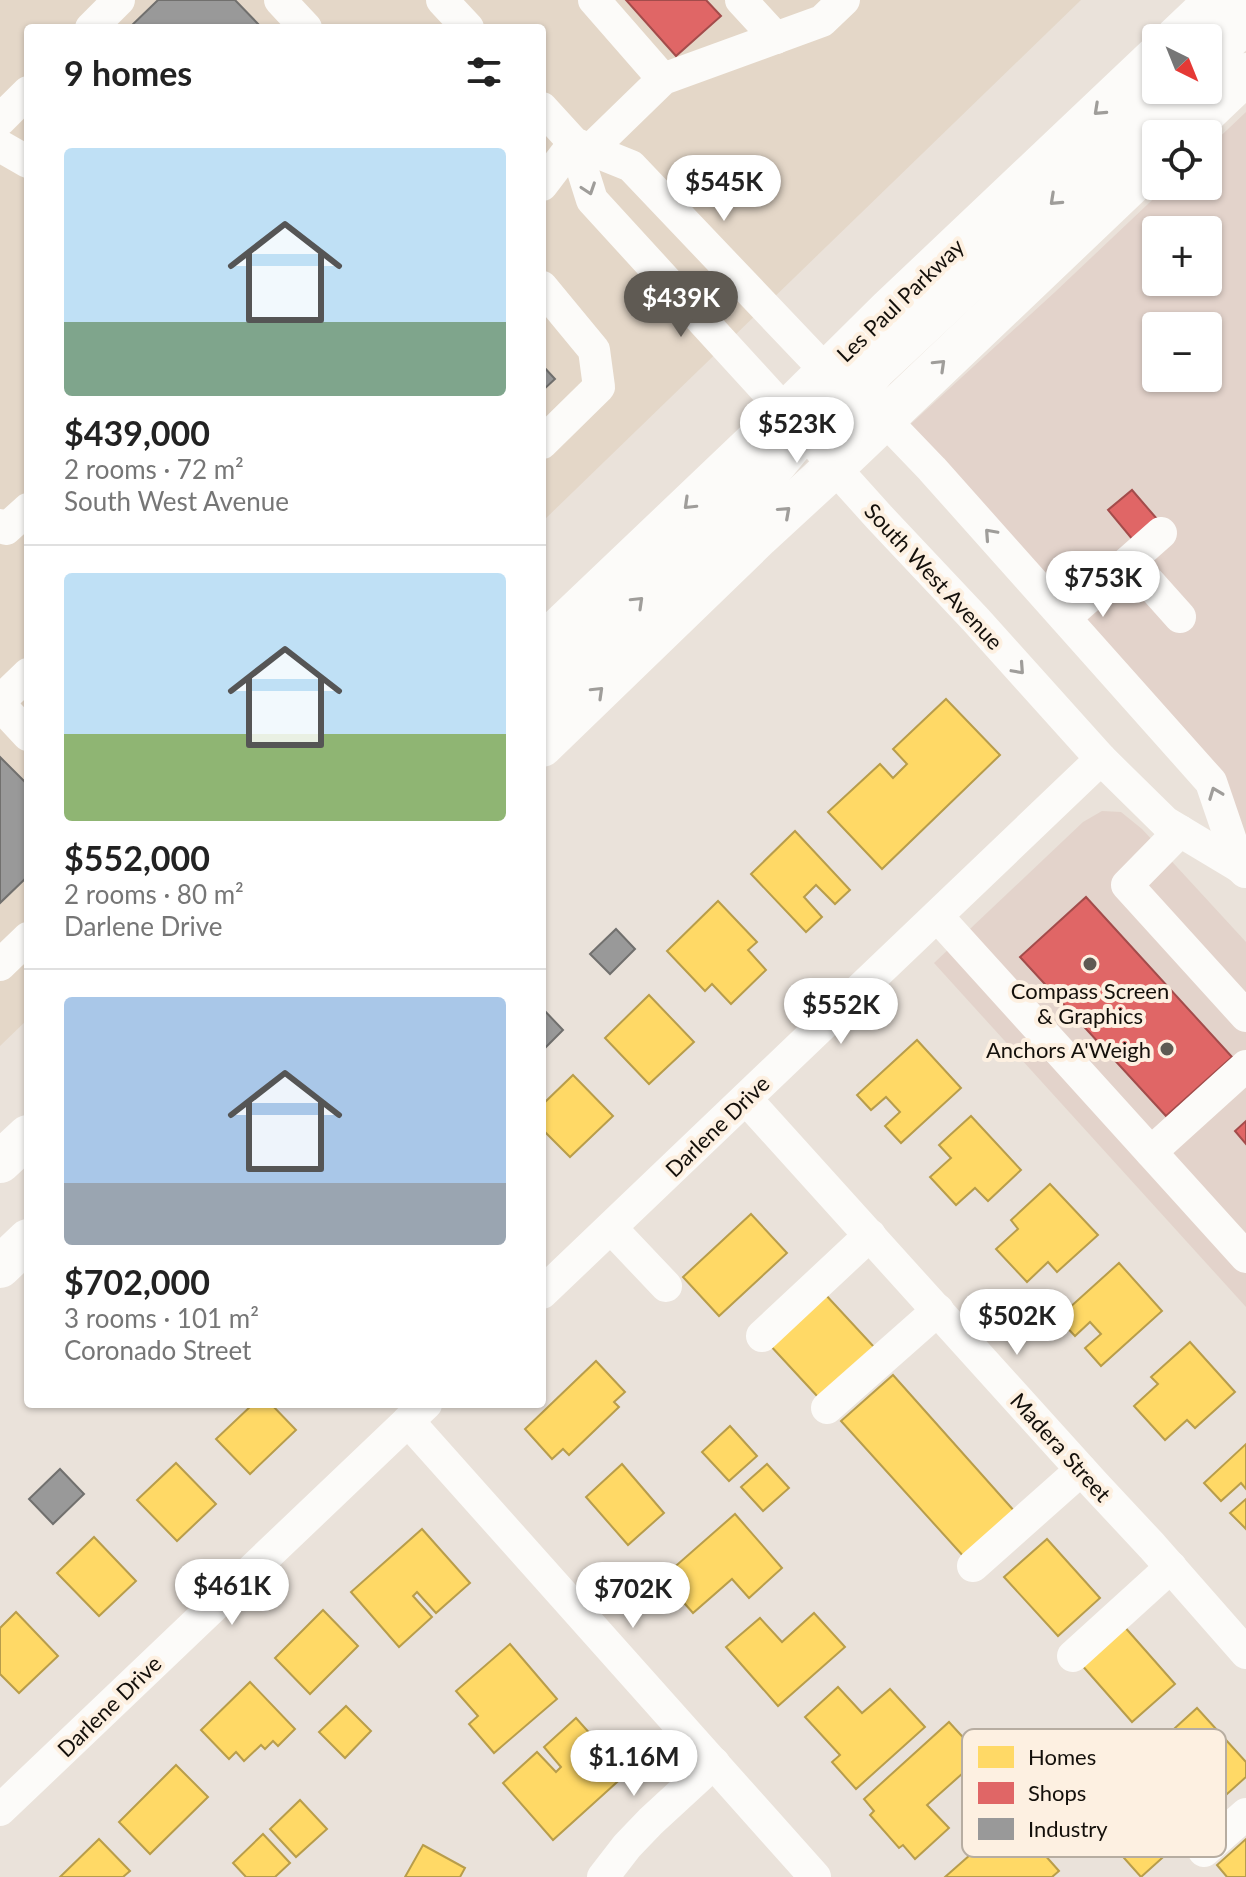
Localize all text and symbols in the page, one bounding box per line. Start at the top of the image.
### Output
north arrow [1142,24,1222,104]
map controls [1142,24,1222,392]
icon: filters [462,50,506,94]
text: 9 homes [64,52,192,93]
one-way arrow [1094,101,1109,115]
button: locate [1142,120,1222,200]
pin: $545K [668,155,780,223]
text: $545K [685,165,763,197]
one-way arrow [580,181,596,195]
one-way arrow [1050,191,1064,206]
icon: home [213,200,357,344]
button: + [1142,216,1222,296]
street label: Les Paul Parkway [831,232,970,367]
pin: $439K [625,271,737,339]
text: $439K [642,281,720,313]
button: − [1142,312,1222,392]
one-way arrow [931,361,946,375]
pin: $523K [741,397,853,465]
text: $523K [758,407,836,439]
text: $439,000 [64,412,210,453]
text: 2 rooms · 72 m² [64,453,244,485]
text: South West Avenue [64,485,289,517]
one-way arrow [684,495,698,510]
street label: South West Avenue [859,497,1009,655]
one-way arrow [776,506,790,521]
one-way arrow [985,529,1000,544]
pin: $753K [1047,551,1159,619]
text: $753K [1064,561,1142,593]
one-way arrow [629,597,643,611]
icon: home [213,625,357,769]
one-way arrow [1010,659,1024,674]
one-way arrow [589,687,603,701]
one-way arrow [1208,787,1224,801]
text: $552,000 [64,837,210,878]
text: 2 rooms · 80 m² [64,878,244,910]
text: Darlene Drive [64,910,223,942]
marker: Compass Screen & Graphics [1081,955,1099,973]
place label: Compass Screen & Graphics [1011,977,1169,1029]
pin: $552K [785,978,897,1046]
text: $552K [802,988,880,1020]
place label: Anchors A'Weigh [986,1036,1151,1063]
marker: Anchors A'Weigh [1158,1040,1176,1058]
icon: home [213,1049,357,1193]
street label: Darlene Drive [659,1070,775,1182]
text: $702,000 [64,1261,210,1302]
pin: $502K [961,1289,1073,1357]
text: $502K [978,1299,1056,1331]
text: 3 rooms · 101 m² [64,1302,259,1334]
text: Coronado Street [64,1334,251,1366]
street label: Madera Street [1005,1387,1117,1507]
pin: $461K [176,1559,288,1627]
pin: $702K [577,1562,689,1630]
text: $461K [193,1569,271,1601]
text: $702K [594,1572,672,1604]
street label: Darlene Drive [51,1650,167,1762]
legend [962,1729,1226,1857]
pin: $1.16M [569,1730,699,1798]
text: $1.16M [588,1740,680,1772]
text: Homes [1028,1743,1096,1770]
text: Shops [1028,1779,1086,1806]
text: Industry [1028,1815,1108,1842]

